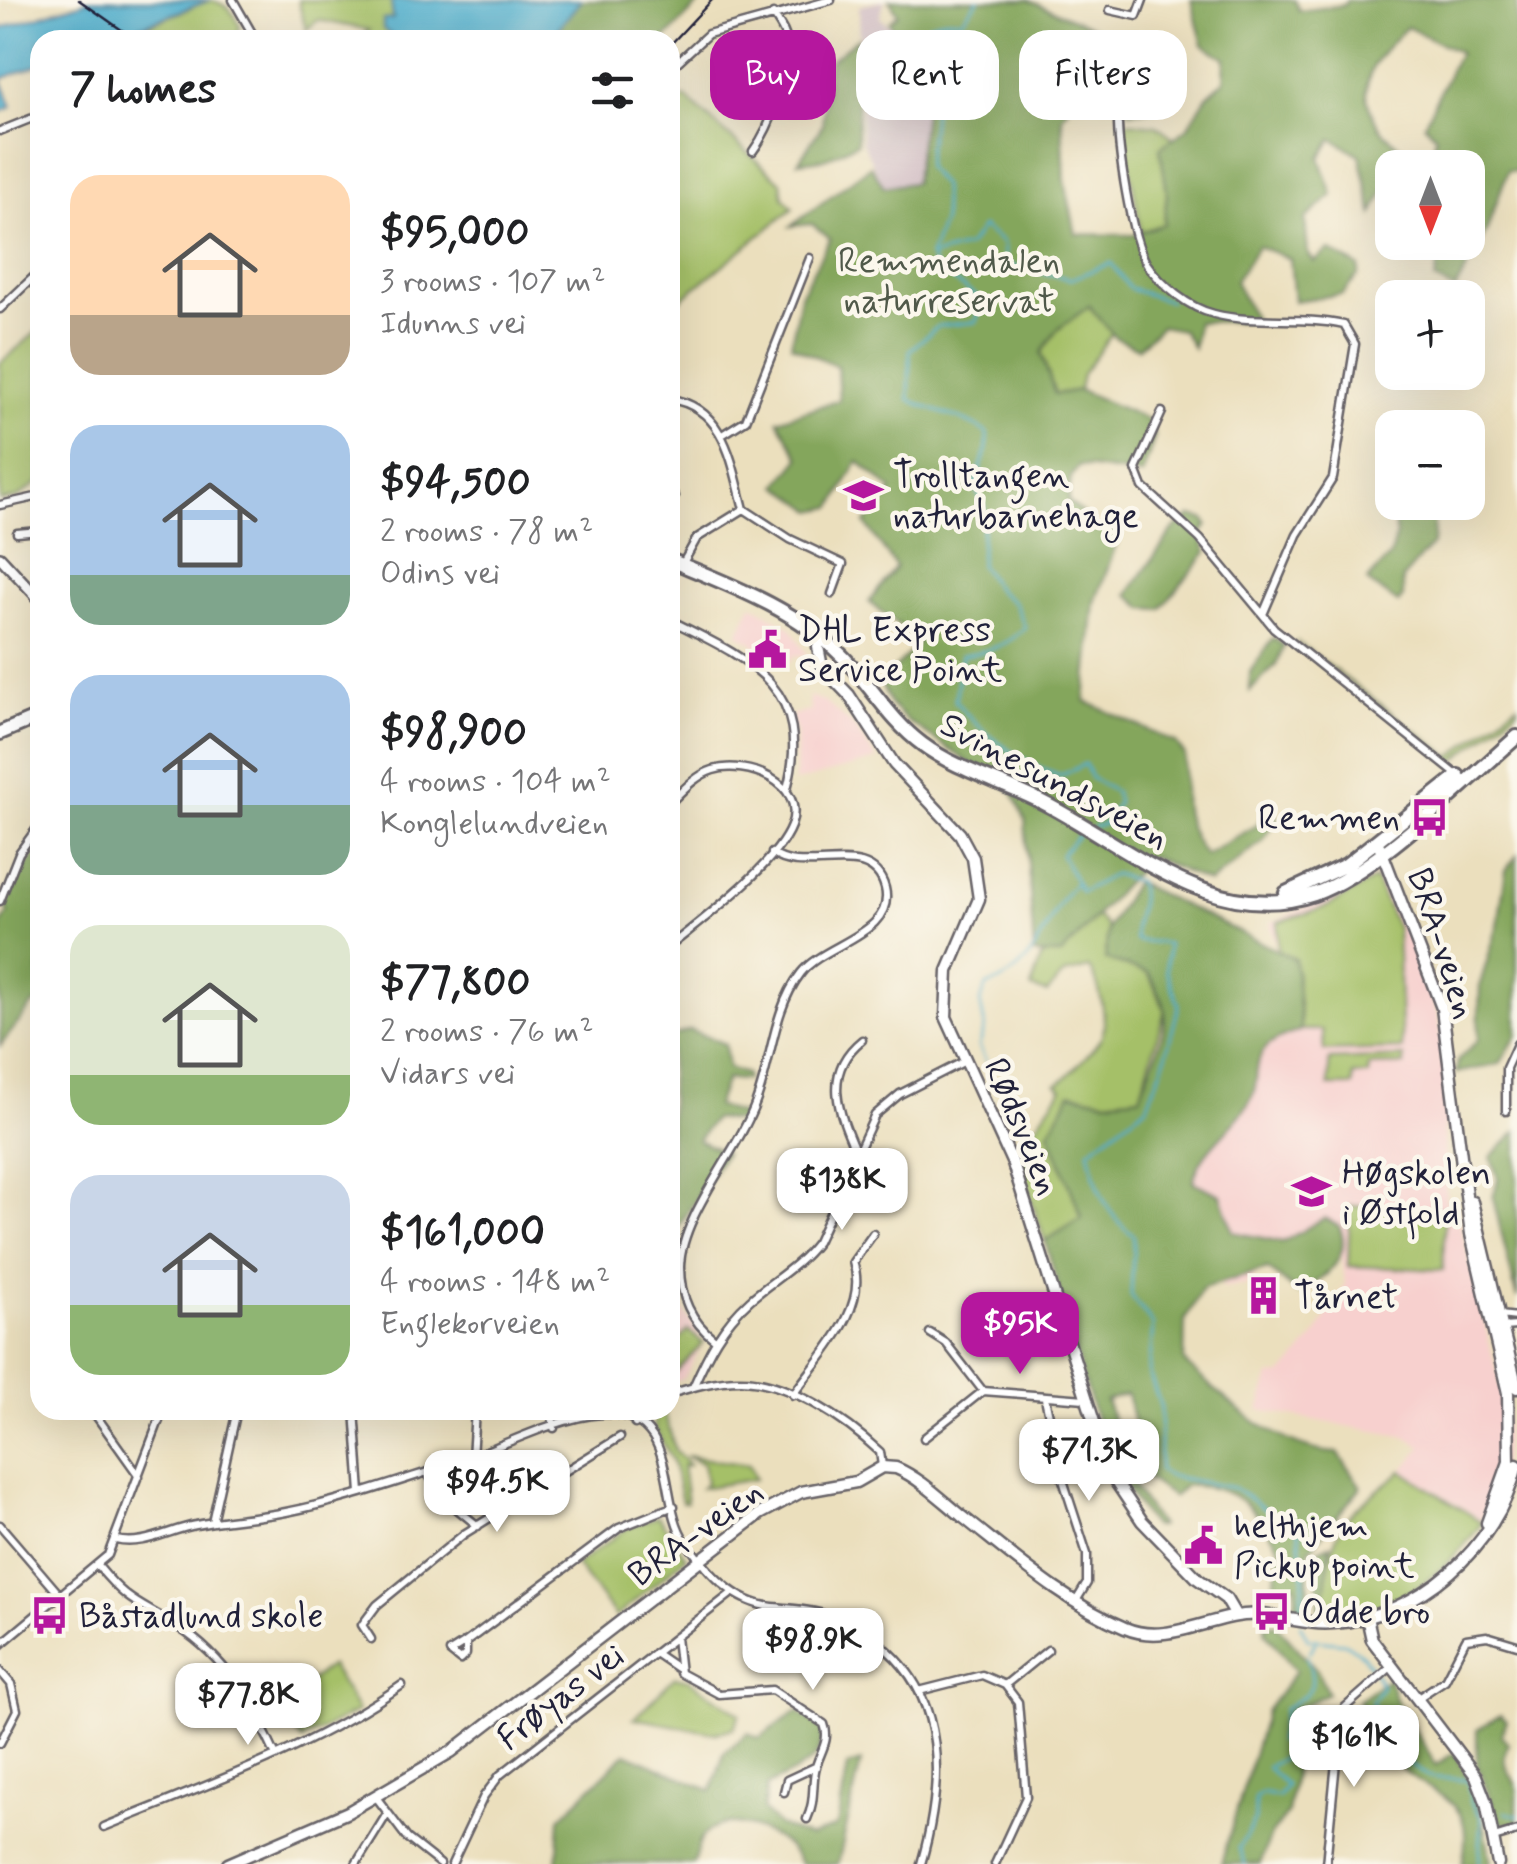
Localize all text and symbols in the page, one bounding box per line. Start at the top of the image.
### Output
chip: Buy [710,30,836,120]
chip: Rent [856,30,999,120]
chip: Filters [1019,30,1187,120]
text: 7 homes [70,63,217,118]
icon: filters [585,63,640,118]
north arrow [1375,150,1485,260]
map controls [1375,150,1485,520]
text: $95,000 [380,206,530,261]
icon: home [150,215,270,335]
park label: Remmendalen naturreservat [838,239,1060,325]
text: 3 rooms · 107 m² [380,261,605,303]
button: + [1375,280,1485,390]
text: Idunns vei [380,303,526,345]
button: − [1375,410,1485,520]
place label: Trolltangen naturbarnehage [893,454,1139,543]
text: $94,500 [380,456,531,511]
icon: home [150,465,270,585]
school or university icon: Trolltangen naturbarnehage [842,474,884,516]
text: 2 rooms · 78 m² [380,511,593,553]
text: Odins vei [380,553,500,595]
place label: DHL Express Service Point [798,608,1003,694]
public building icon: DHL Express Service Point [747,628,789,670]
street label: Svinesundsveien [932,702,1176,861]
text: $98,900 [380,706,527,761]
icon: home [150,715,270,835]
text: 4 rooms · 104 m² [380,761,611,803]
place label: Remmen [1258,796,1400,842]
bus stop icon: Remmen [1409,796,1451,838]
text: Konglelundveien [380,803,608,845]
street label: BRA-veien [1395,862,1487,1025]
text: $77,800 [380,956,531,1011]
icon: home [150,965,270,1085]
text: 2 rooms · 76 m² [380,1011,593,1053]
street label: Rødsveien [972,1051,1071,1202]
text: Vidars vei [380,1053,515,1095]
pin: $138K [772,1148,912,1233]
place label: Høgskolen i Østfold [1342,1151,1491,1240]
text: $138K [799,1159,885,1201]
school or university icon: Høgskolen i Østfold [1291,1171,1333,1213]
text: $161,000 [380,1206,545,1261]
icon: home [150,1215,270,1335]
text: 4 rooms · 148 m² [380,1261,610,1303]
building icon: Tårnet [1243,1275,1285,1317]
place label: Tårnet [1294,1275,1398,1321]
pin: $95K [961,1292,1079,1377]
text: Englekorveien [380,1303,560,1345]
text: $95K [983,1303,1057,1345]
pin: $71.3K [1008,1419,1170,1504]
text: $71.3K [1041,1430,1137,1472]
pin: $94.5K [416,1450,578,1535]
text: $94.5K [446,1461,548,1503]
street label: BRA-veien [620,1469,773,1598]
place label: helthjem Pickup point [1234,1504,1415,1590]
public building icon: helthjem Pickup point [1183,1524,1225,1566]
bus stop icon: Odde bro [1250,1590,1292,1632]
place label: Odde bro [1301,1590,1430,1636]
bus stop icon: Båstadlund skole [28,1594,70,1636]
place label: Båstadlund skole [79,1594,324,1640]
pin: $98.9K [732,1608,894,1693]
text: $98.9K [764,1619,862,1661]
street label: Frøyas vei [488,1633,634,1762]
pin: $77.8K [167,1663,329,1748]
text: $77.8K [197,1674,299,1716]
pin: $161K [1284,1705,1424,1790]
text: $161K [1311,1716,1397,1758]

